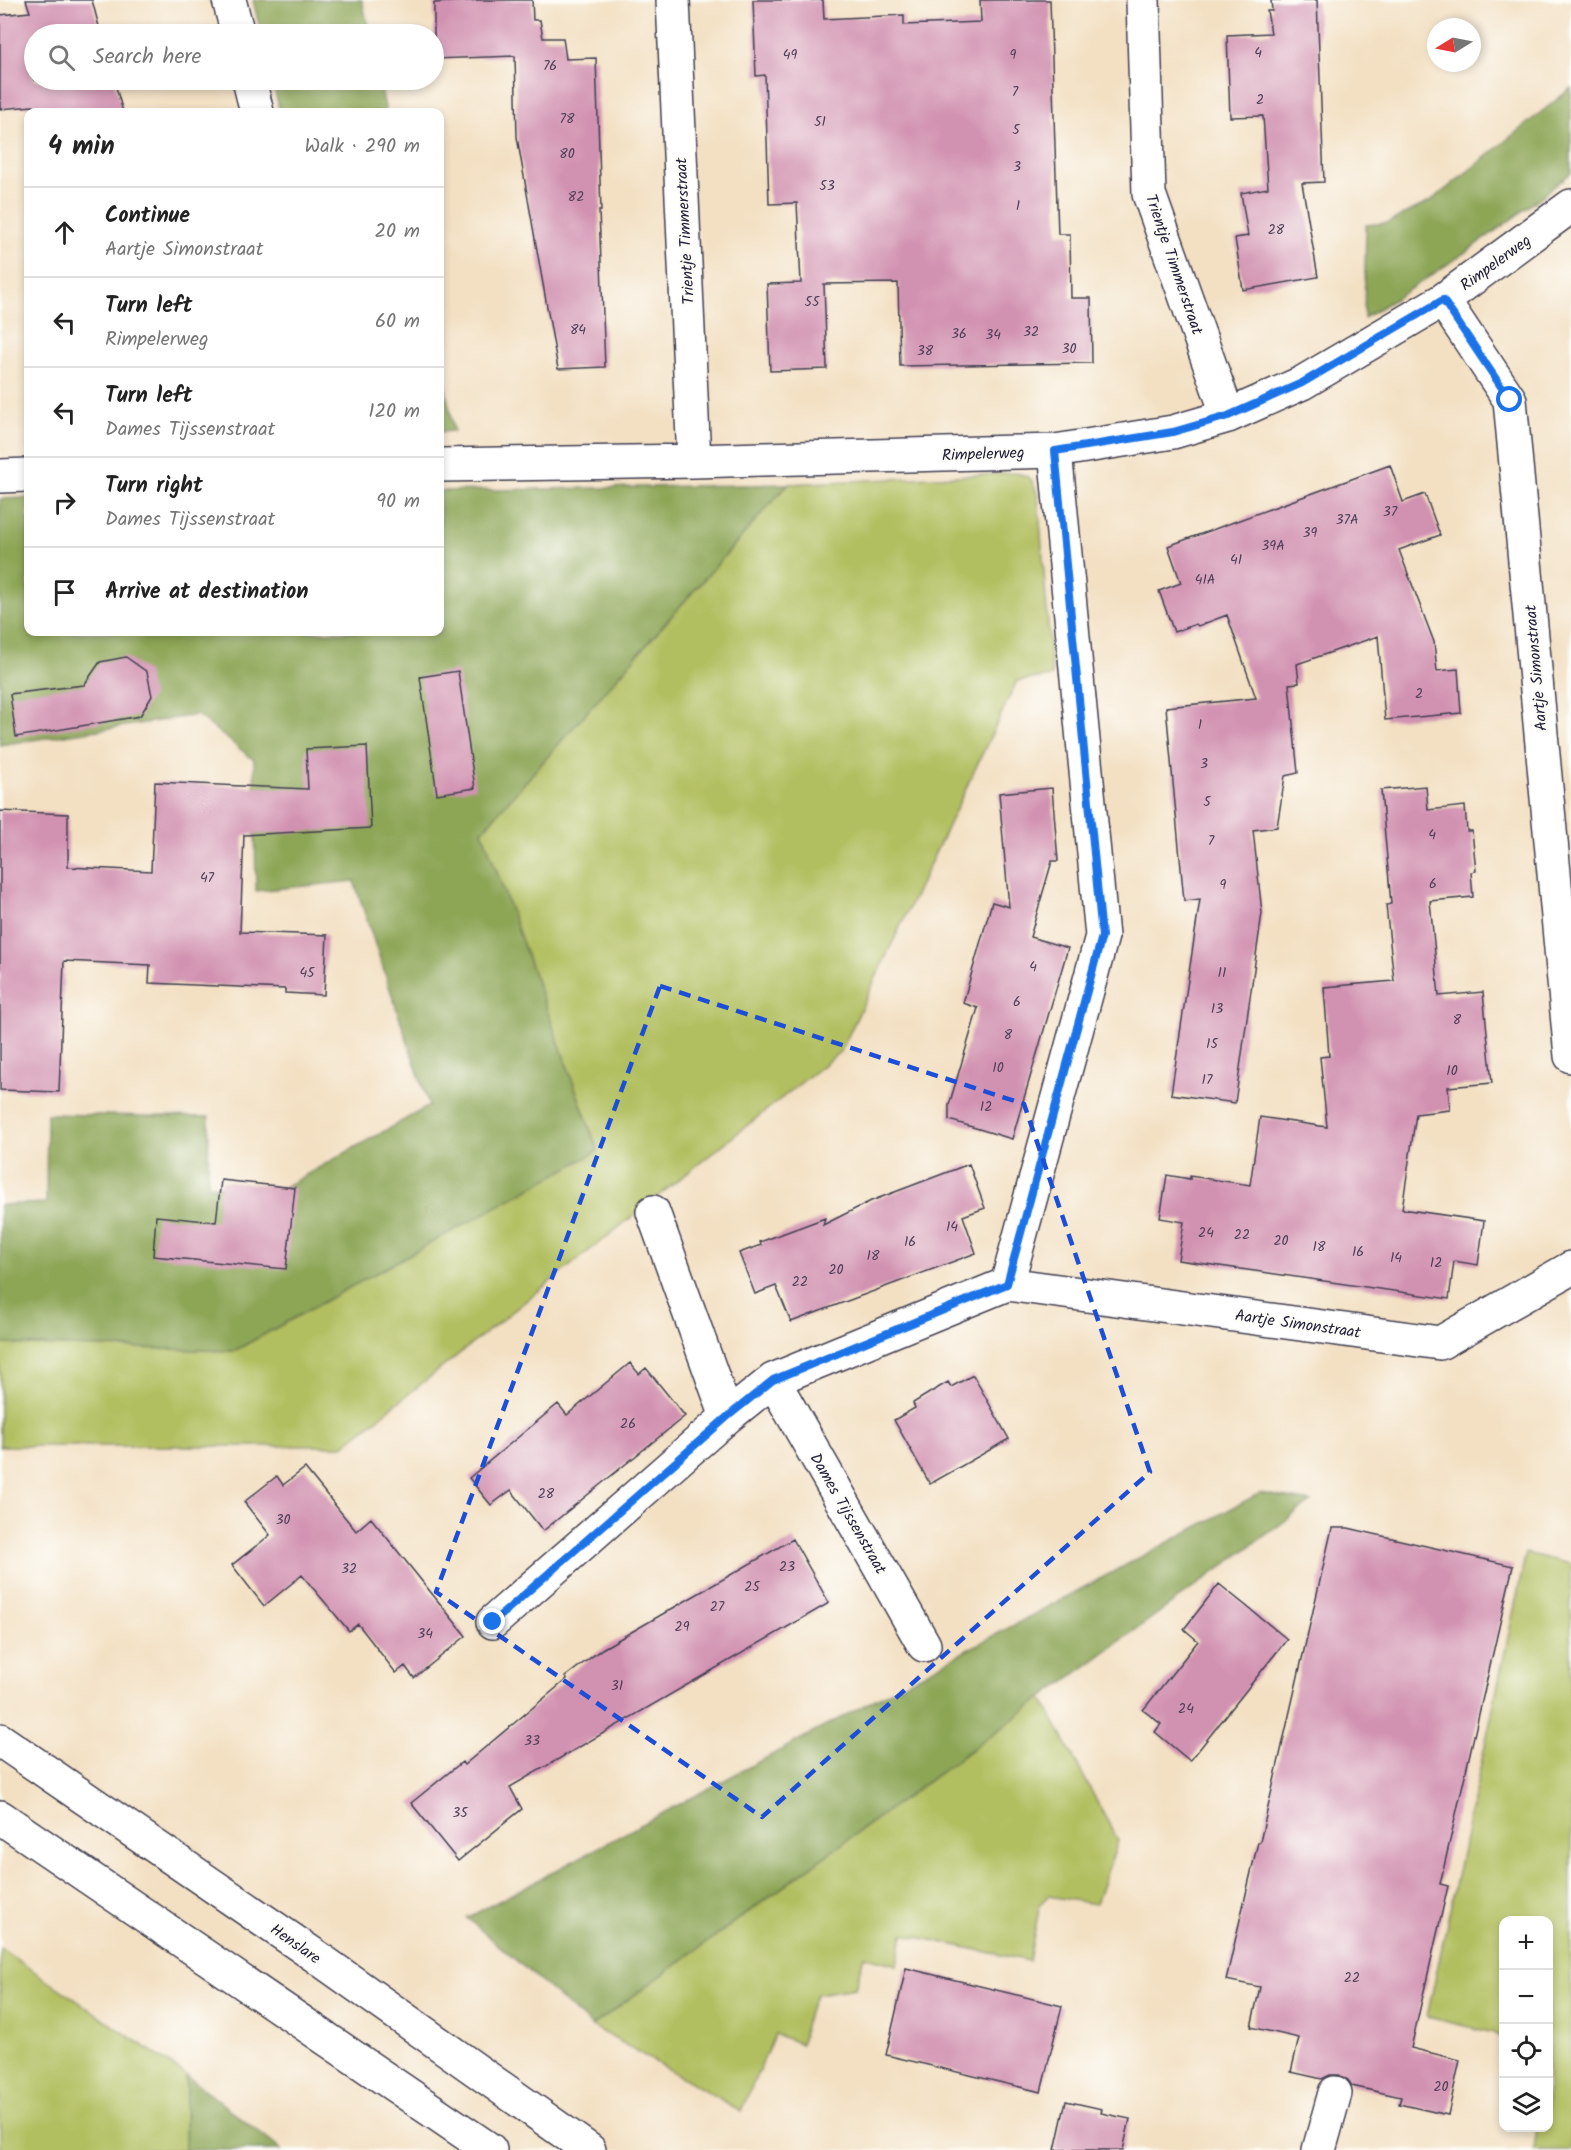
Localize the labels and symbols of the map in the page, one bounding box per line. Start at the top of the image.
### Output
north arrow [1427,18,1481,72]
house number: 4 [1254,42,1262,64]
house number: 49 [783,44,797,66]
house number: 9 [1010,44,1017,66]
house number: 76 [543,55,557,77]
house number: 7 [1012,81,1019,103]
house number: 2 [1256,89,1264,111]
house number: 78 [560,108,575,130]
house number: 51 [814,111,826,133]
house number: 5 [1012,119,1021,141]
house number: 80 [559,143,575,165]
street label: Trientje Timmerstraat [669,156,702,305]
house number: 3 [1013,156,1021,178]
house number: 53 [819,175,835,197]
house number: 82 [568,186,584,208]
street label: Trientje Timmerstraat [1138,191,1210,339]
house number: 1 [1016,195,1020,217]
house number: 28 [1268,219,1285,241]
street label: Rimpelerweg [1455,229,1537,298]
house number: 55 [804,291,821,313]
house number: 84 [570,319,586,341]
house number: 32 [1023,321,1039,343]
house number: 36 [951,323,967,345]
house number: 34 [985,324,1001,346]
house number: 30 [1062,338,1077,360]
house number: 38 [917,340,934,362]
route start [1496,386,1522,412]
street label: Rimpelerweg [941,441,1025,468]
house number: 37 [1383,501,1398,523]
house number: 37A [1336,509,1358,531]
house number: 39 [1303,522,1318,544]
house number: 39A [1261,535,1285,557]
house number: 41 [1230,549,1242,571]
house number: 41A [1195,569,1215,591]
street label: Aartje Simonstraat [1518,603,1554,732]
house number: 2 [1415,683,1423,705]
house number: 1 [1198,714,1202,736]
house number: 3 [1200,753,1208,775]
house number: 5 [1203,791,1212,813]
house number: 4 [1428,824,1436,846]
house number: 7 [1208,830,1215,852]
house number: 47 [200,867,215,889]
house number: 6 [1429,873,1437,895]
house number: 9 [1220,874,1227,896]
house number: 4 [1029,956,1037,978]
house number: 45 [299,962,316,984]
house number: 11 [1218,962,1226,984]
house number: 6 [1013,991,1021,1013]
house number: 13 [1211,998,1223,1020]
house number: 8 [1453,1009,1462,1031]
house number: 8 [1004,1024,1013,1046]
house number: 15 [1206,1033,1219,1055]
house number: 10 [992,1057,1004,1079]
house number: 10 [1446,1060,1458,1082]
house number: 17 [1202,1069,1213,1091]
house number: 12 [980,1096,992,1118]
house number: 14 [946,1216,958,1238]
house number: 24 [1198,1222,1214,1244]
house number: 22 [1234,1224,1250,1246]
house number: 20 [1273,1230,1289,1252]
house number: 16 [904,1231,916,1253]
house number: 18 [1313,1236,1326,1258]
house number: 16 [1352,1241,1364,1263]
house number: 18 [867,1245,880,1267]
house number: 14 [1390,1247,1402,1269]
house number: 12 [1430,1252,1442,1274]
house number: 20 [828,1259,844,1281]
house number: 22 [792,1271,808,1293]
street label: Aartje Simonstraat [1233,1303,1363,1346]
house number: 26 [620,1413,636,1435]
street label: Dames Tijssenstraat [803,1448,893,1580]
house number: 28 [538,1483,555,1505]
house number: 30 [276,1509,291,1531]
house number: 23 [779,1556,795,1578]
house number: 32 [341,1558,357,1580]
house number: 25 [744,1576,761,1598]
house number: 27 [710,1596,725,1618]
route end [479,1608,505,1634]
house number: 29 [675,1616,690,1638]
house number: 34 [417,1623,433,1645]
house number: 31 [611,1675,623,1697]
house number: 24 [1178,1698,1194,1720]
house number: 33 [524,1730,540,1752]
house number: 35 [452,1802,469,1824]
street label: Henslare [265,1918,326,1971]
house number: 22 [1344,1967,1360,1989]
house number: 20 [1433,2076,1449,2098]

